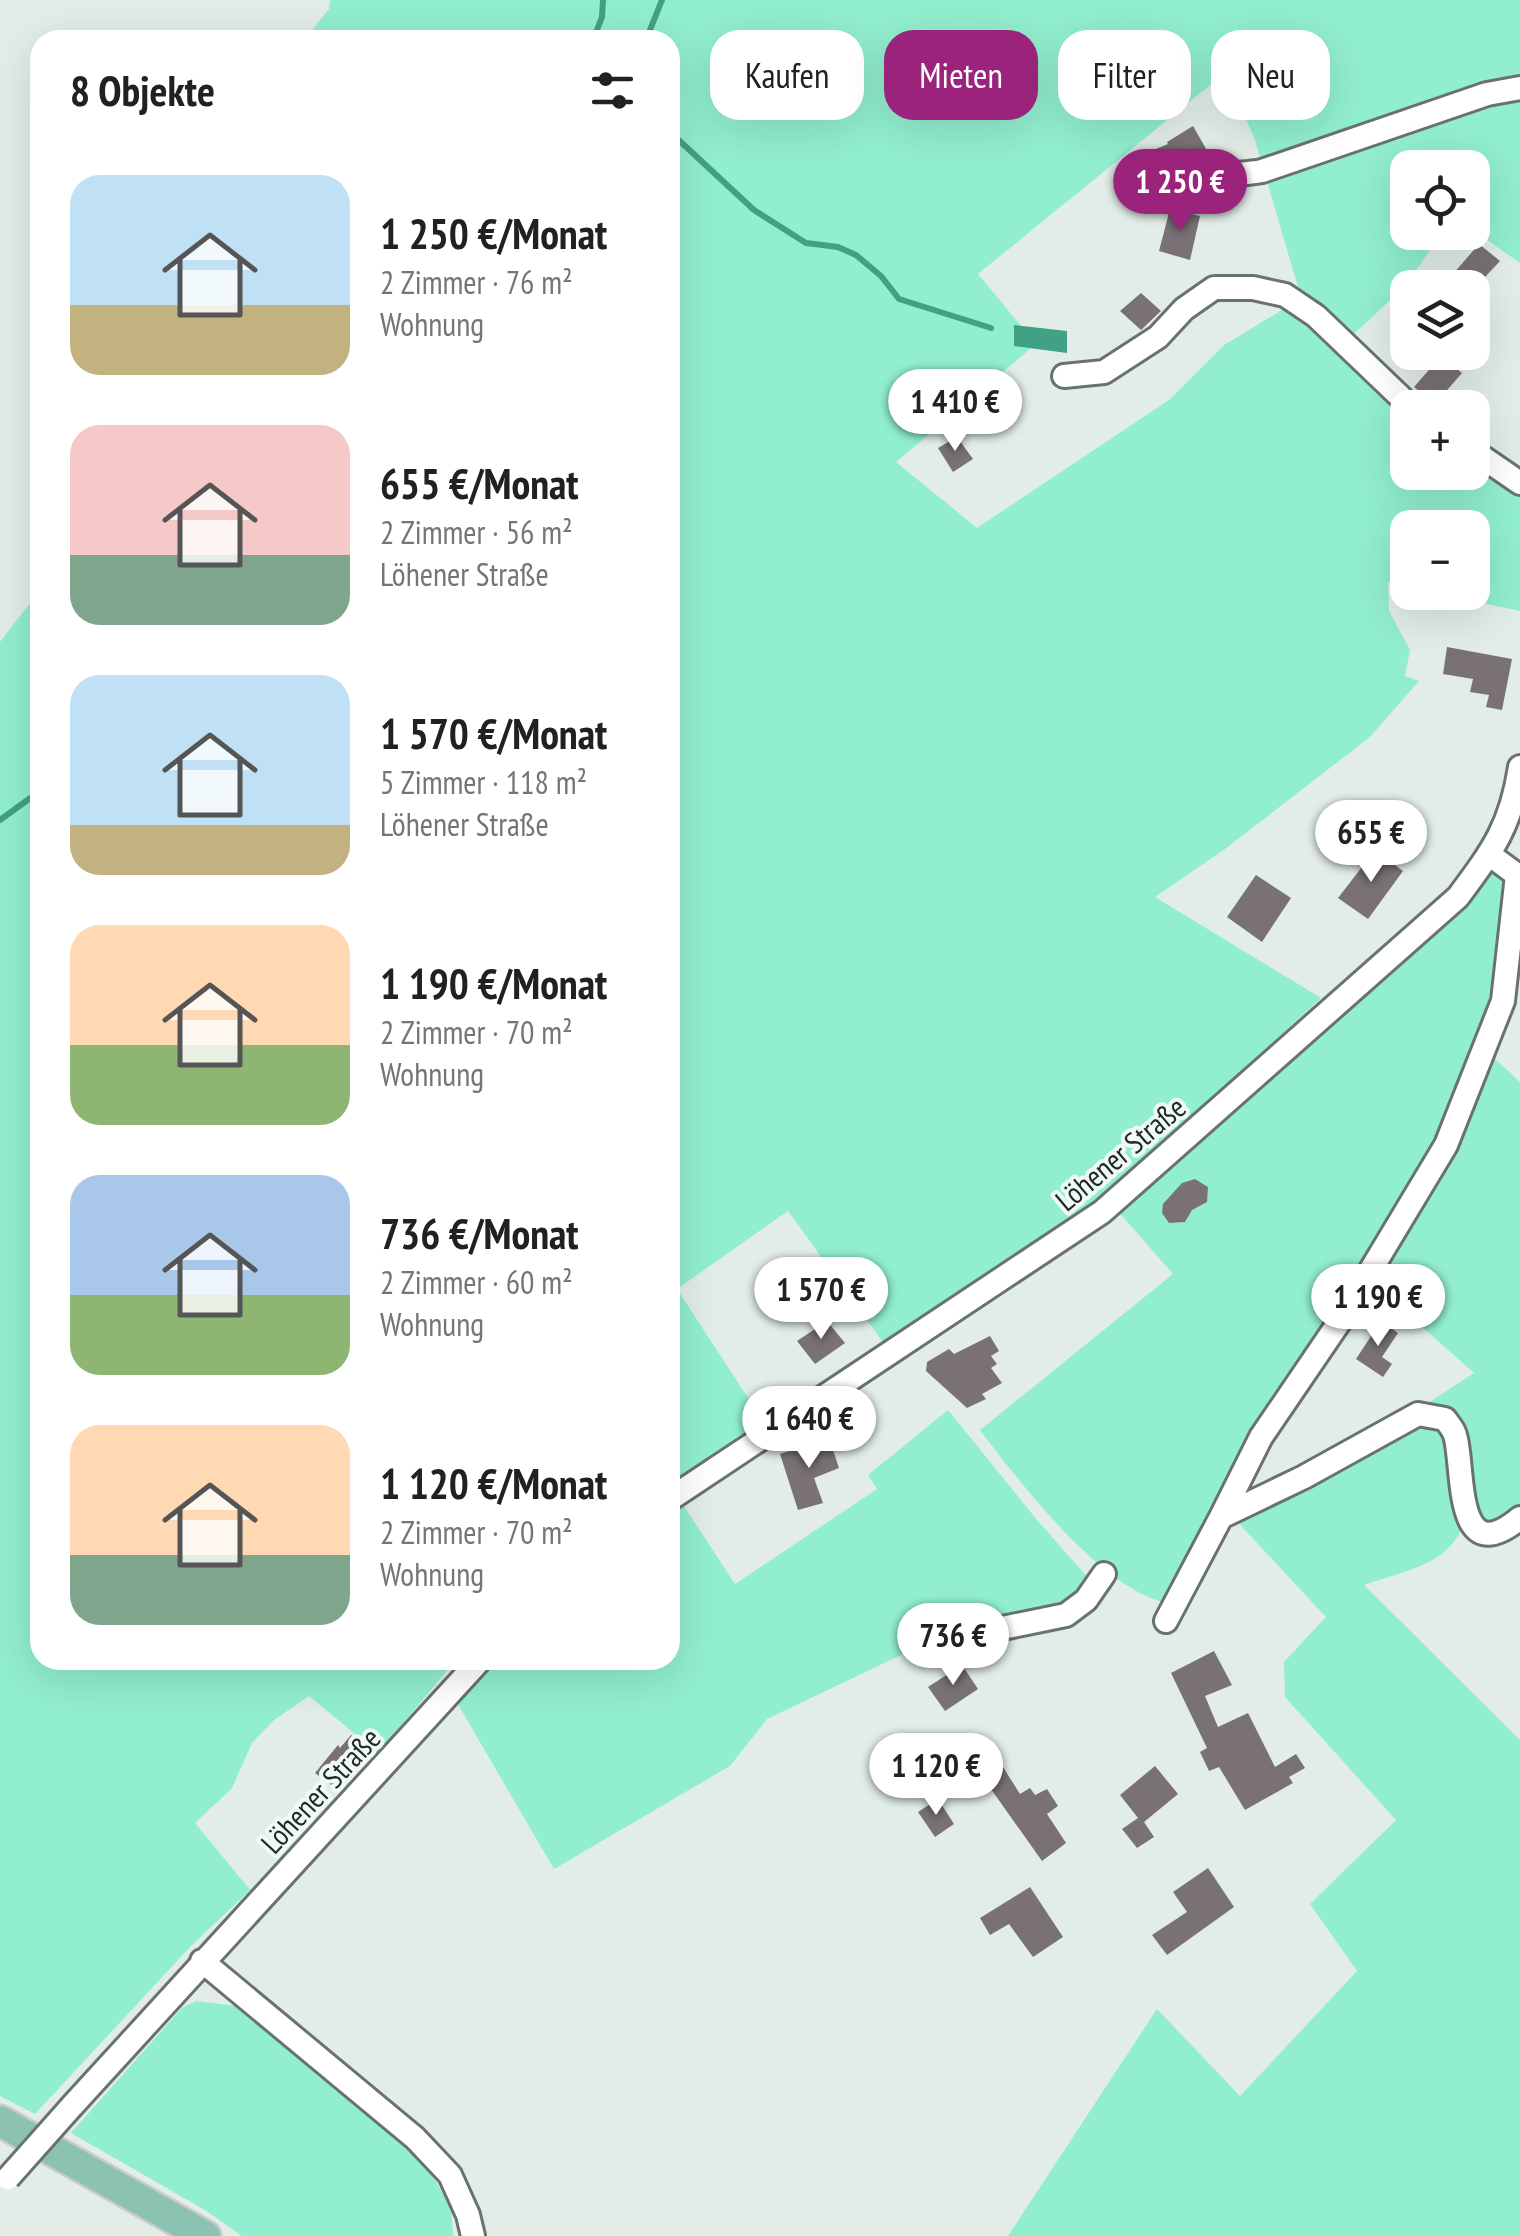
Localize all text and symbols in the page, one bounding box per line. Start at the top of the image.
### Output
chip: Kaufen [710,30,864,120]
chip: Mieten [884,30,1038,120]
chip: Filter [1058,30,1191,120]
chip: Neu [1211,30,1330,120]
text: 8 Objekte [70,63,215,118]
icon: filters [585,63,640,118]
pin: 1 250 € [1088,149,1272,234]
map controls [1390,150,1490,610]
button: locate [1390,150,1490,250]
text: 1 250 € [1135,160,1225,202]
text: 1 250 €/Monat [380,206,607,261]
icon: home [150,215,270,335]
text: 2 Zimmer · 76 m² [380,261,573,303]
button: layers [1390,270,1490,370]
text: Wohnung [380,303,484,345]
pin: 1 410 € [863,369,1047,454]
text: 1 410 € [910,380,1000,422]
button: + [1390,390,1490,490]
text: 655 €/Monat [380,456,579,511]
icon: home [150,465,270,585]
button: − [1390,510,1490,610]
text: 2 Zimmer · 56 m² [380,511,573,553]
text: Löhener Straße [380,553,549,595]
text: 1 570 €/Monat [380,706,607,761]
icon: home [150,715,270,835]
text: 5 Zimmer · 118 m² [380,761,587,803]
pin: 655 € [1301,800,1441,885]
text: Löhener Straße [380,803,549,845]
text: 655 € [1337,811,1405,853]
text: 1 190 €/Monat [380,956,607,1011]
icon: home [150,965,270,1085]
text: 2 Zimmer · 70 m² [380,1011,573,1053]
text: Wohnung [380,1053,484,1095]
street label: Löhener Straße [1047,1087,1193,1219]
text: 736 €/Monat [380,1206,579,1261]
icon: home [150,1215,270,1335]
pin: 1 570 € [729,1257,913,1342]
text: 2 Zimmer · 60 m² [380,1261,573,1303]
pin: 1 190 € [1286,1264,1470,1349]
text: 1 570 € [776,1268,866,1310]
text: 1 190 € [1333,1275,1423,1317]
text: Wohnung [380,1303,484,1345]
pin: 1 640 € [717,1386,901,1471]
text: 1 640 € [764,1397,854,1439]
text: 1 120 €/Monat [380,1456,607,1511]
icon: home [150,1465,270,1585]
text: 2 Zimmer · 70 m² [380,1511,573,1553]
text: Wohnung [380,1553,484,1595]
pin: 736 € [883,1603,1023,1688]
text: 736 € [919,1614,987,1656]
street label: Löhener Straße [252,1719,388,1861]
pin: 1 120 € [844,1733,1028,1818]
text: 1 120 € [891,1744,981,1786]

